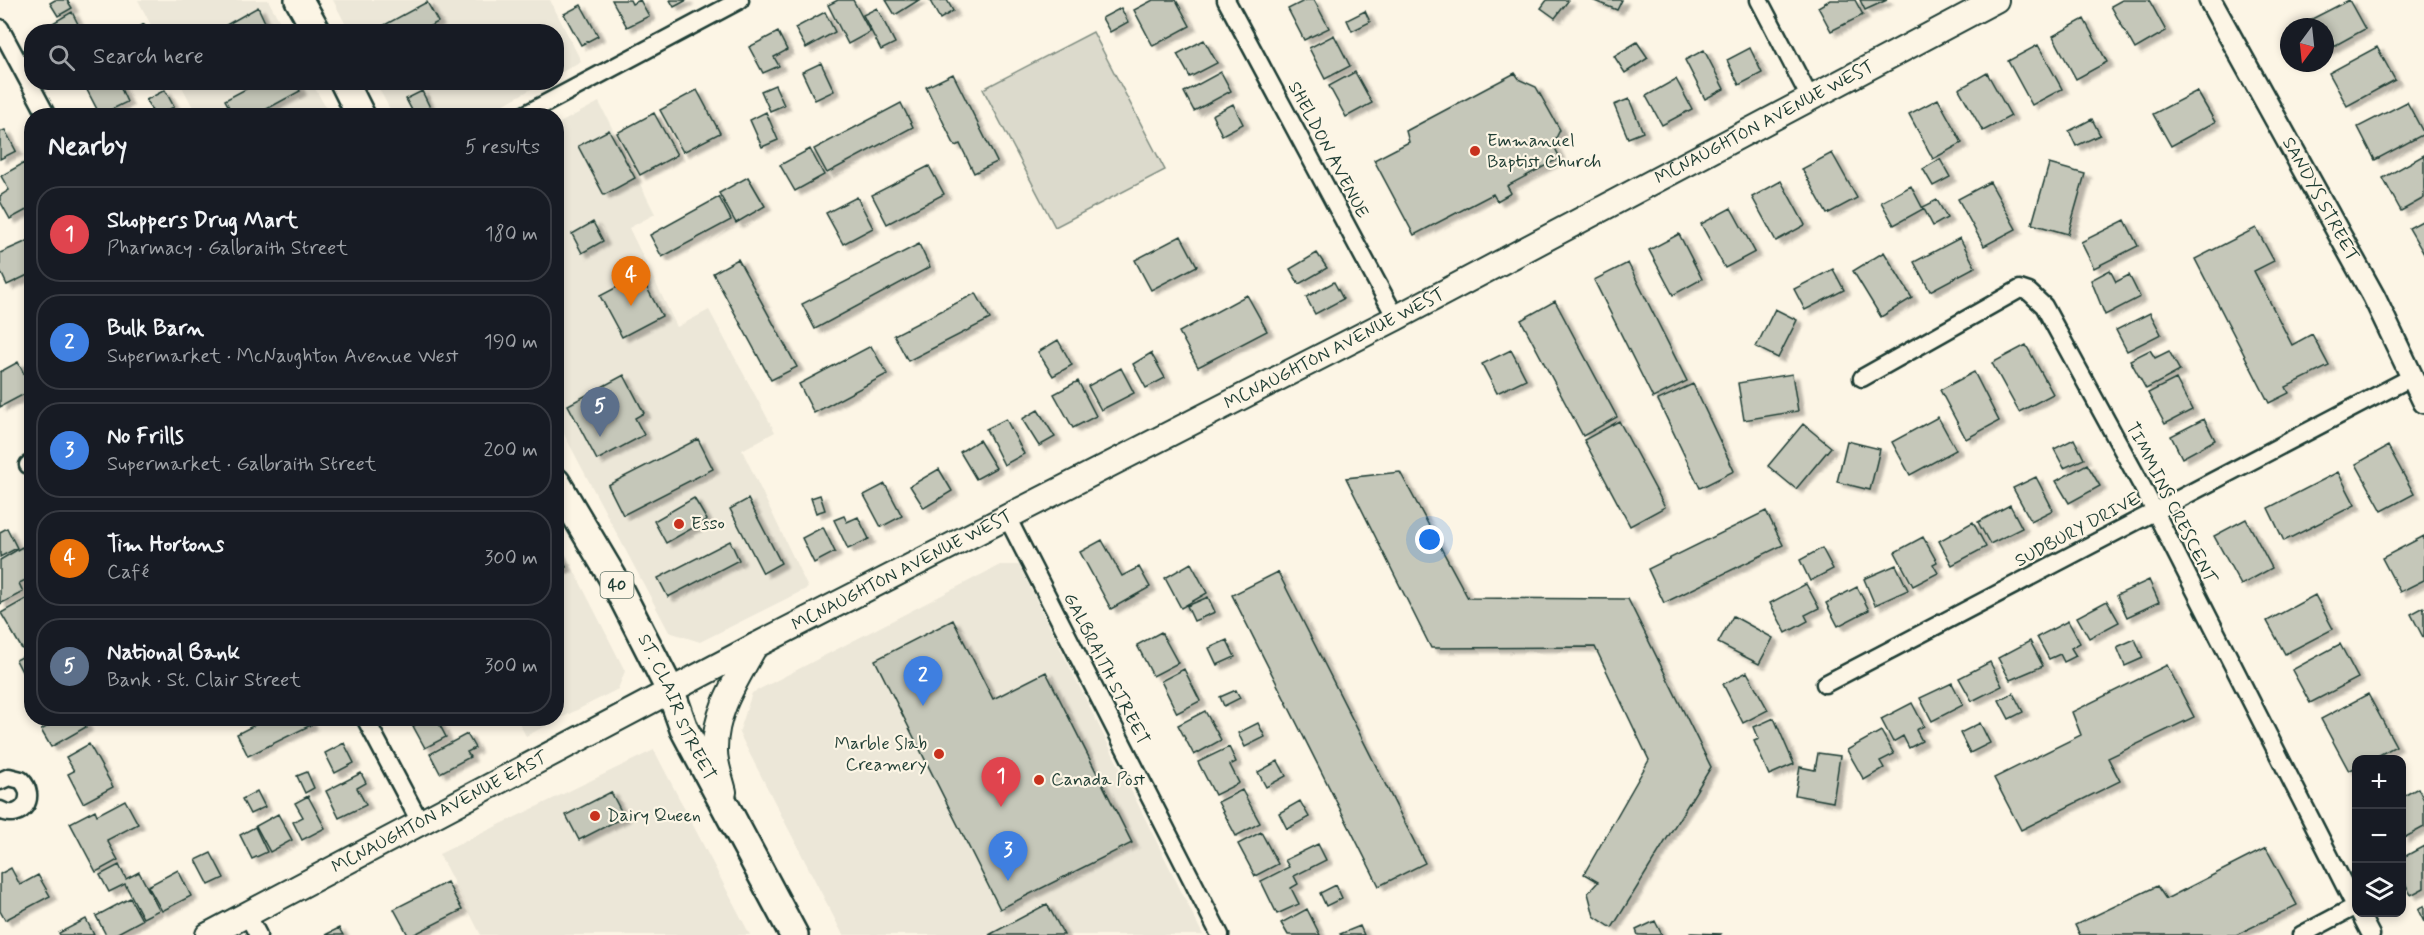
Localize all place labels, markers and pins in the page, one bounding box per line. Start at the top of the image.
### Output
place label: Emmanuel Baptist Church [1487,129,1601,174]
marker: Emmanuel Baptist Church [1468,144,1482,158]
pin: 4 [612,256,650,306]
pin: 5 [580,388,620,437]
place label: Esso [691,512,725,536]
marker: Esso [672,517,686,531]
pin: 2 [904,656,942,706]
place label: Marble Slab Creamery [834,732,927,777]
marker: Marble Slab Creamery [932,747,946,761]
pin: 1 [982,758,1020,807]
place label: Canada Post [1051,768,1146,792]
marker: Canada Post [1032,773,1046,787]
place label: Dairy Queen [607,804,701,828]
marker: Dairy Queen [588,809,602,823]
pin: 3 [988,832,1028,881]

